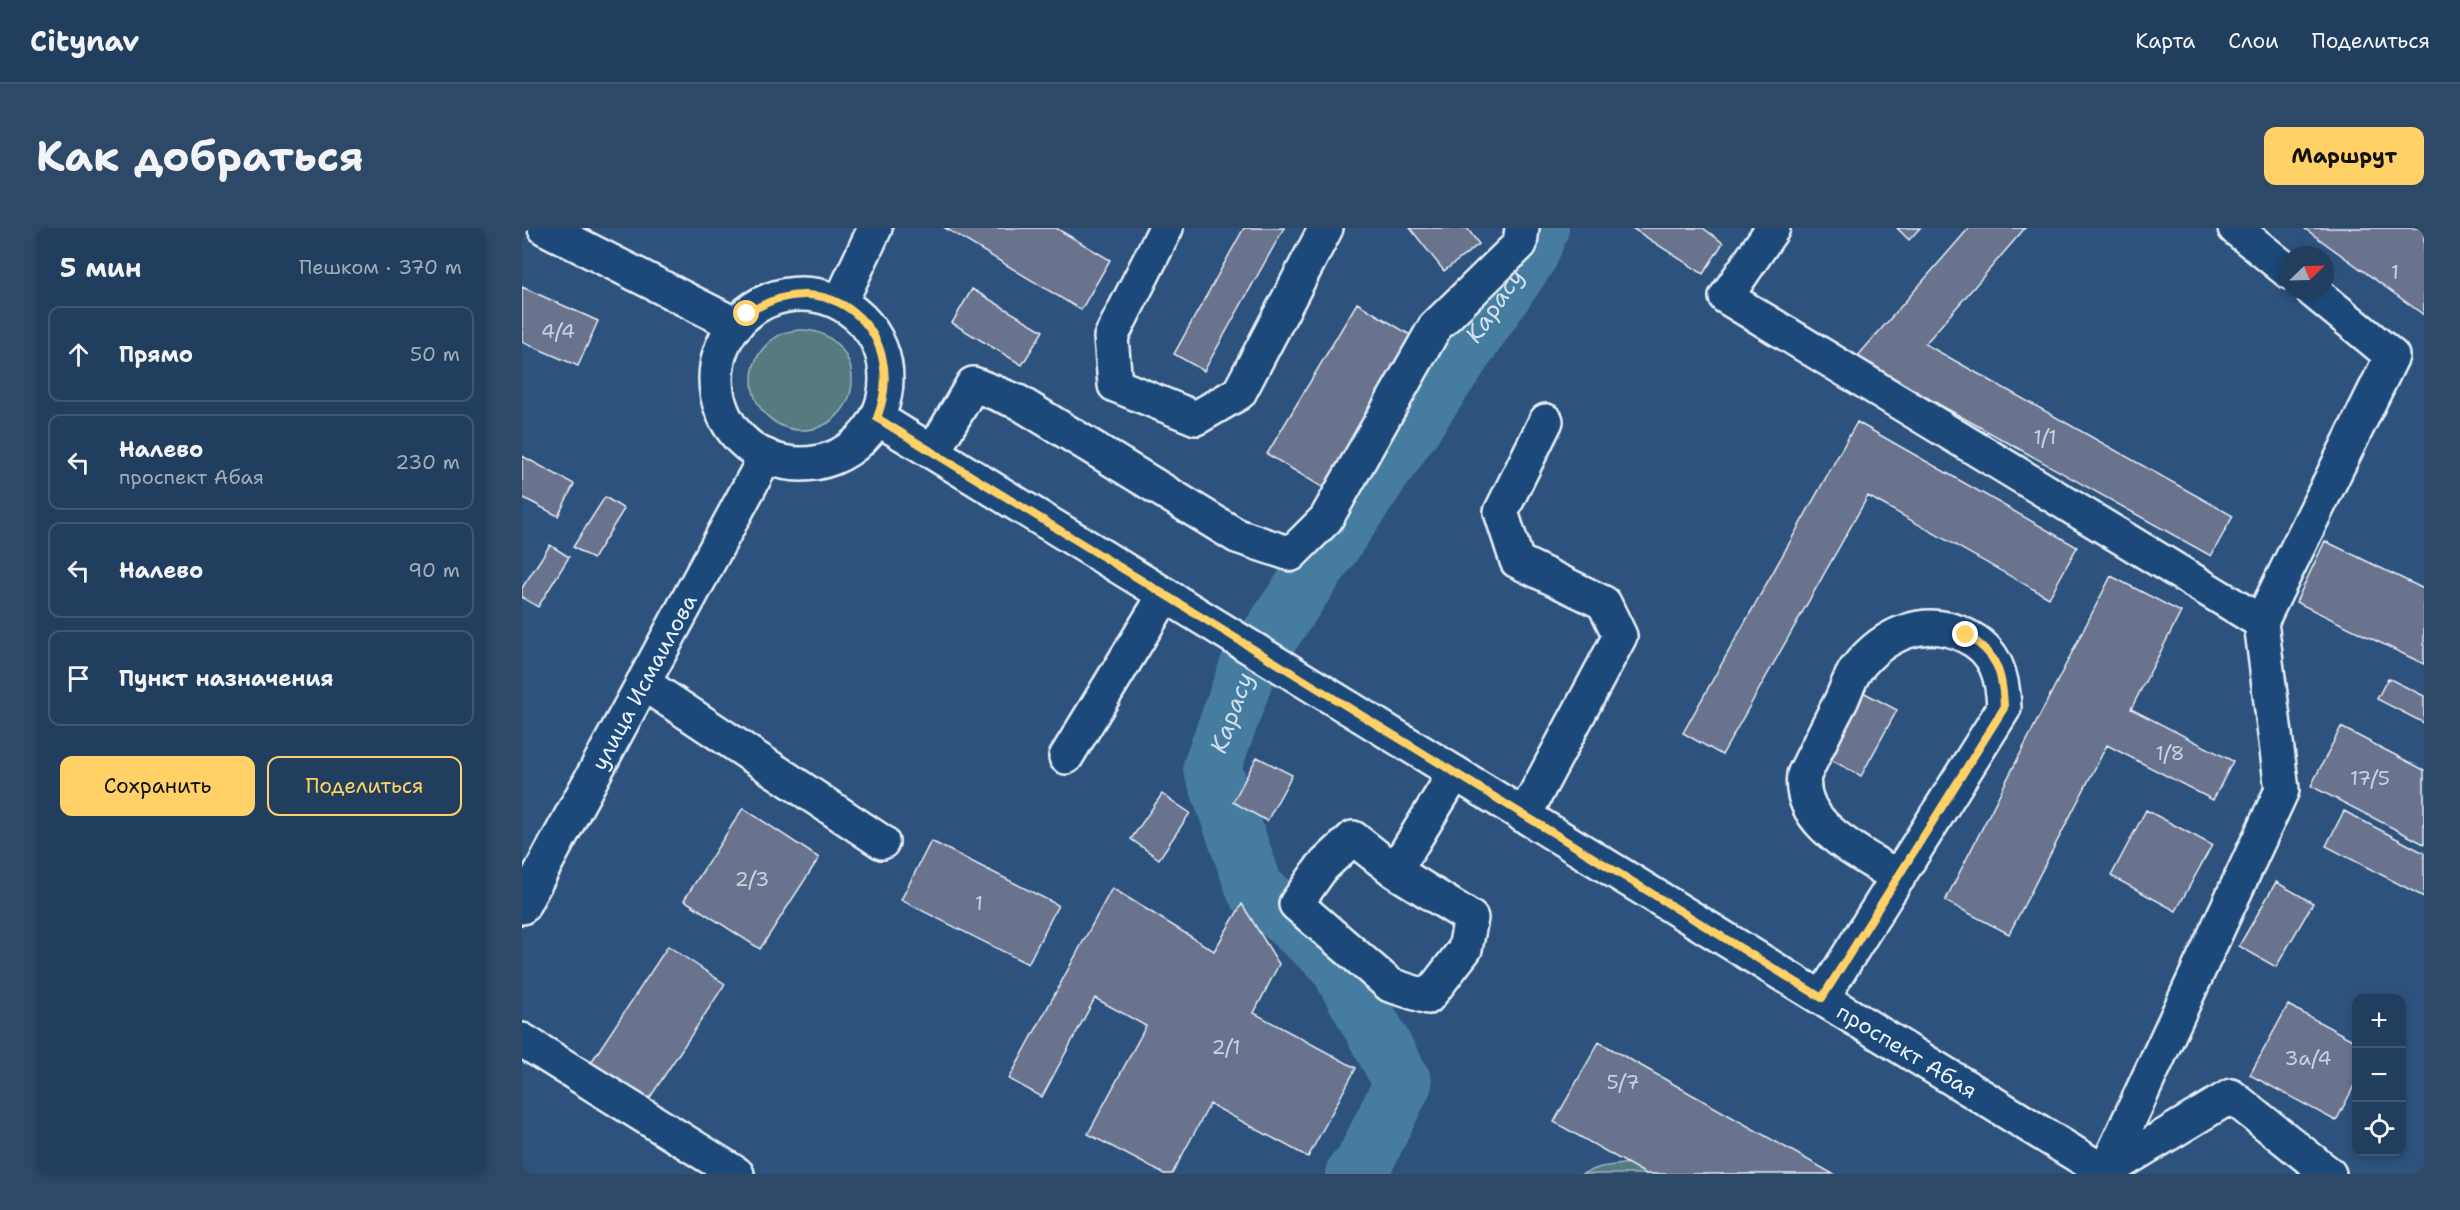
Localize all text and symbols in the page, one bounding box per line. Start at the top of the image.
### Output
text: Citynav [30,22,139,60]
text: Карта [2135,27,2195,55]
text: Слои [2228,27,2279,55]
text: Поделиться [2312,27,2430,55]
button: Маршрут [2264,127,2424,185]
text: Как добраться [36,128,364,184]
north arrow [2280,246,2334,300]
text: 5 мин [60,250,141,285]
text: Пешком · 370 m [299,254,462,280]
house number: 1 [2391,259,2399,285]
water label: Карасу [1458,262,1532,349]
route start [733,300,759,326]
house number: 4/4 [541,318,575,344]
icon: ahead [62,338,95,371]
text: Прямо [119,340,193,369]
text: 50 m [410,341,460,367]
house number: 1/1 [2033,424,2057,450]
text: Налево [119,435,203,464]
icon: left [62,446,95,479]
text: 230 m [395,449,460,475]
text: проспект Абая [119,464,264,490]
icon: left [62,554,95,587]
text: Налево [119,556,203,585]
text: 90 m [408,557,460,583]
street label: улица Исмаилова [584,588,703,775]
route end [1952,621,1978,647]
icon: arrive [62,662,95,695]
text: Пункт назначения [119,664,333,693]
water label: Карасу [1202,668,1261,758]
house number: 1/8 [2156,740,2184,766]
button: Сохранить [60,756,255,816]
button: Поделиться [267,756,462,816]
house number: 17/5 [2350,765,2390,791]
house number: 2/3 [735,866,769,892]
house number: 1 [975,890,983,916]
map controls [2352,994,2406,1156]
button: + [2352,994,2406,1048]
street label: проспект Абая [1832,997,1983,1105]
house number: 2/1 [1212,1034,1241,1060]
house number: 3а/4 [2285,1045,2331,1071]
button: − [2352,1048,2406,1102]
house number: 5/7 [1606,1069,1640,1095]
button: locate [2352,1102,2406,1156]

